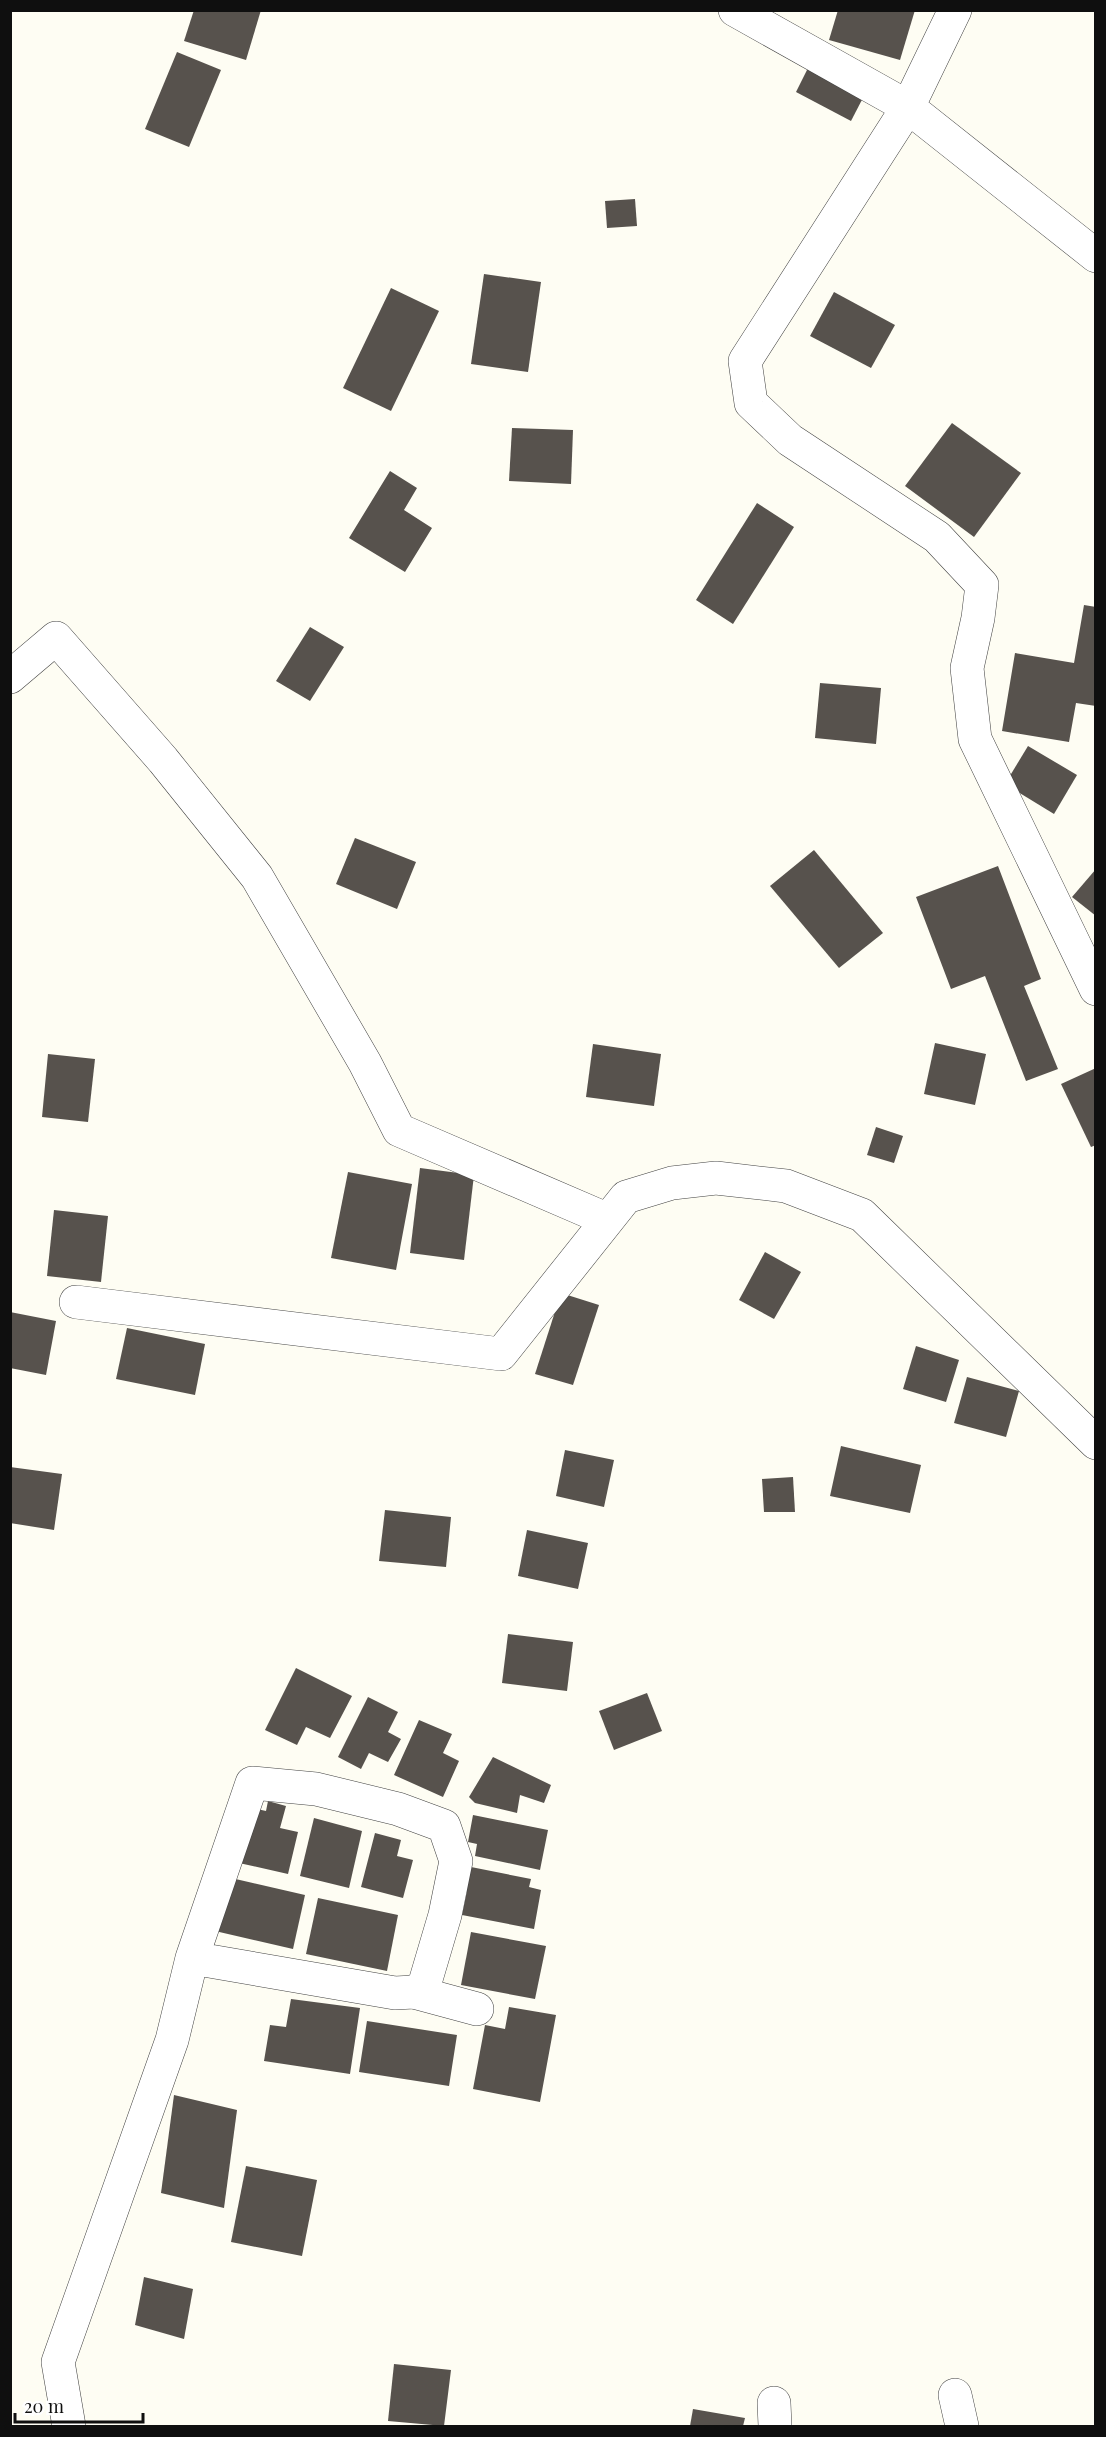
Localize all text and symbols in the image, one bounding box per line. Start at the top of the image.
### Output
scale bar [15,2386,142,2424]
text: 20 m [24,2394,64,2418]

